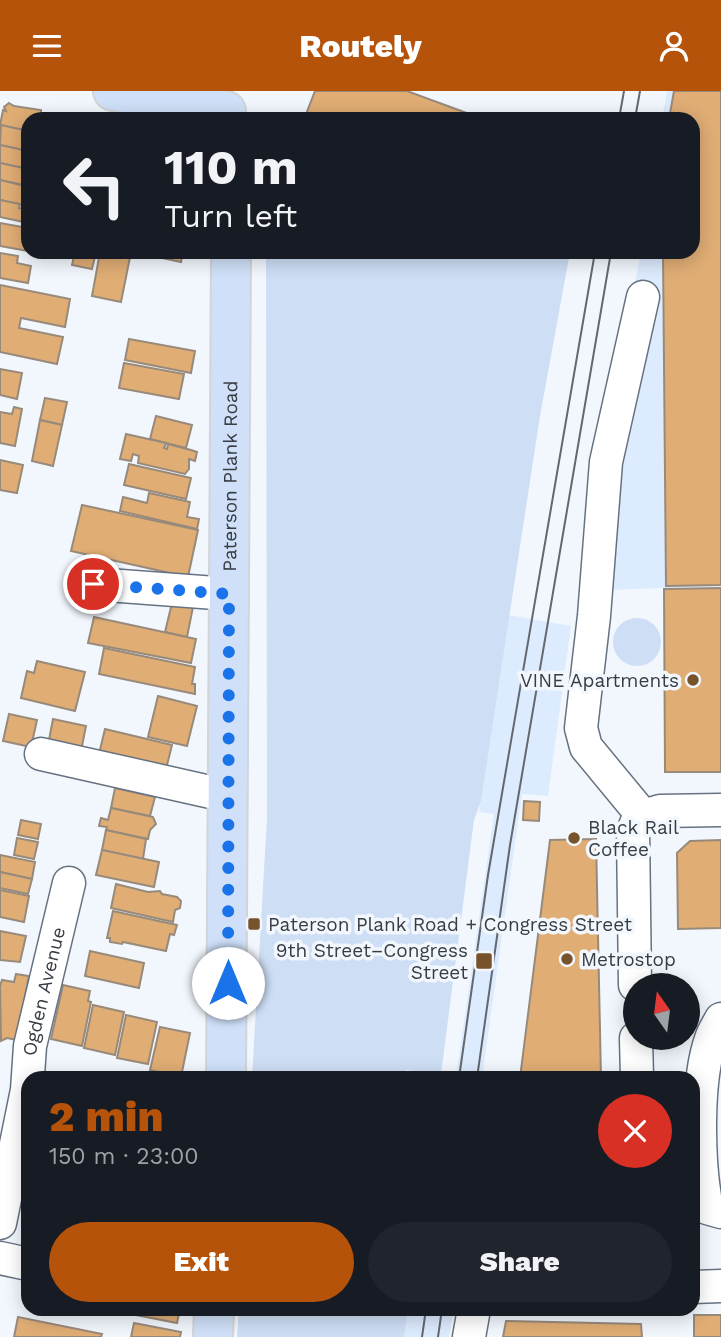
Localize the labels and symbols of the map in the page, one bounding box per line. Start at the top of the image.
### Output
street label: Paterson Plank Road [218,380,242,572]
pin [63,554,123,614]
place label: VINE Apartments [520,669,679,692]
marker: VINE Apartments [685,672,701,688]
place label: Black Rail Coffee [588,816,679,861]
marker: Black Rail Coffee [566,830,582,846]
place label: Paterson Plank Road + Congress Street [268,913,632,936]
marker: Paterson Plank Road + Congress Street [246,916,262,932]
street label: Ogden Avenue [18,925,70,1057]
place label: 9th Street–Congress Street [276,939,468,984]
position arrow [191,946,265,1020]
place label: Metrostop [581,948,676,971]
marker: 9th Street–Congress Street [474,951,494,971]
marker: Metrostop [559,951,575,967]
north arrow [623,973,700,1050]

